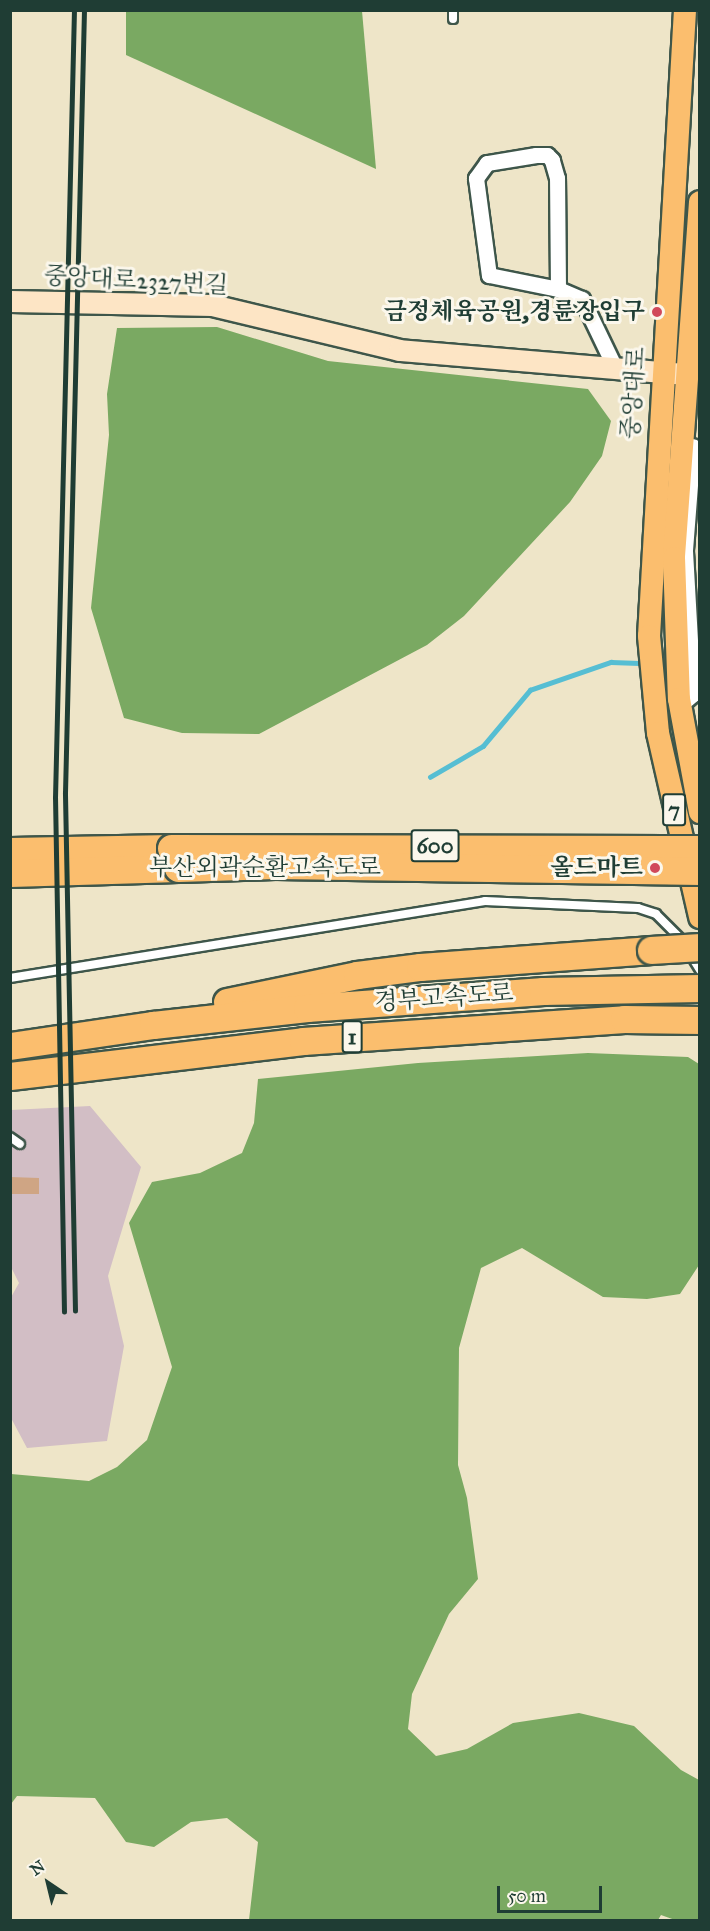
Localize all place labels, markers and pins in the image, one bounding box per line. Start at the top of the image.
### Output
place label: 금정체육공원,경륜장입구 [384,298,645,326]
marker: 금정체육공원,경륜장입구 [650,305,664,319]
place label: 올드마트 [550,854,643,882]
marker: 올드마트 [648,861,662,875]

